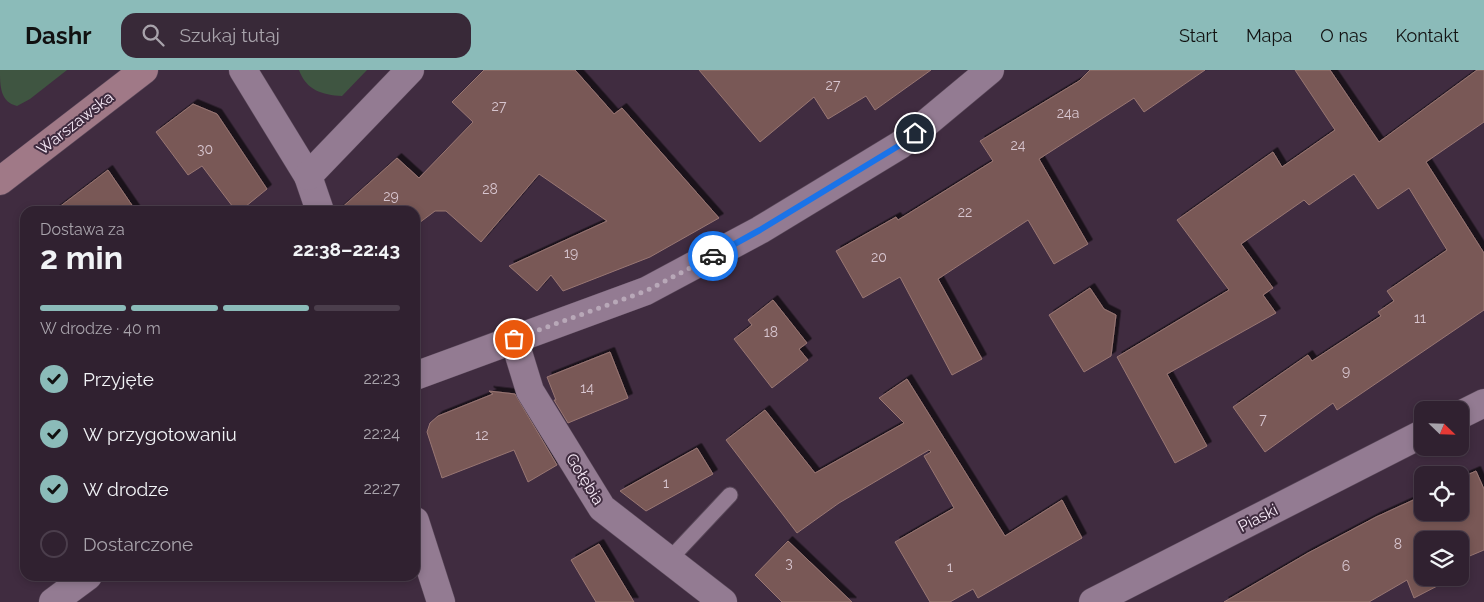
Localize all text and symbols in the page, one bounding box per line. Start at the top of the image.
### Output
search box [121,13,471,58]
text: Dashr [25,21,91,50]
icon: search [139,21,167,49]
text: Szukaj tutaj [179,24,280,46]
text: Start [1179,25,1218,46]
text: Mapa [1246,25,1292,46]
text: O nas [1320,25,1367,46]
text: Kontakt [1395,25,1459,46]
house number: 27 [826,77,841,93]
street label: Warszawska [33,87,117,159]
house number: 27 [492,98,507,114]
house number: 24a [1057,105,1079,121]
pin [894,112,936,154]
icon: home [901,119,929,147]
house number: 24 [1011,137,1026,153]
house number: 30 [197,141,213,157]
house number: 28 [482,181,498,197]
house number: 29 [383,188,399,204]
house number: 22 [958,204,972,220]
text: Dostawa za [40,220,125,239]
courier [688,231,738,281]
text: 22:38–22:43 [293,238,400,260]
text: 2 min [40,239,123,276]
icon: car [699,242,727,270]
house number: 19 [564,245,578,261]
house number: 20 [871,249,887,265]
house number: 11 [1414,310,1426,326]
pin [493,318,535,360]
text: W drodze · 40 m [40,319,161,338]
house number: 18 [764,324,778,340]
icon: bag [500,325,528,353]
house number: 9 [1342,363,1350,379]
icon: check [40,365,68,393]
text: Przyjęte [83,368,154,390]
text: 22:23 [363,369,400,388]
house number: 14 [580,380,594,396]
north arrow [1414,401,1469,456]
map controls [1414,401,1469,586]
house number: 7 [1259,411,1267,427]
icon: check [40,420,68,448]
text: W przygotowaniu [83,423,237,445]
text: 22:24 [363,424,400,443]
house number: 12 [475,427,489,443]
street label: Gołębia [562,450,608,508]
button: locate [1414,466,1469,521]
icon: check [40,475,68,503]
house number: 1 [663,475,669,491]
text: W drodze [83,478,169,500]
text: 22:27 [363,479,400,498]
street label: Piaski [1235,500,1281,536]
button: layers [1414,531,1469,586]
text: Dostarczone [83,533,193,555]
house number: 8 [1394,536,1402,552]
house number: 3 [785,555,793,571]
house number: 6 [1342,558,1350,574]
house number: 1 [947,559,953,575]

